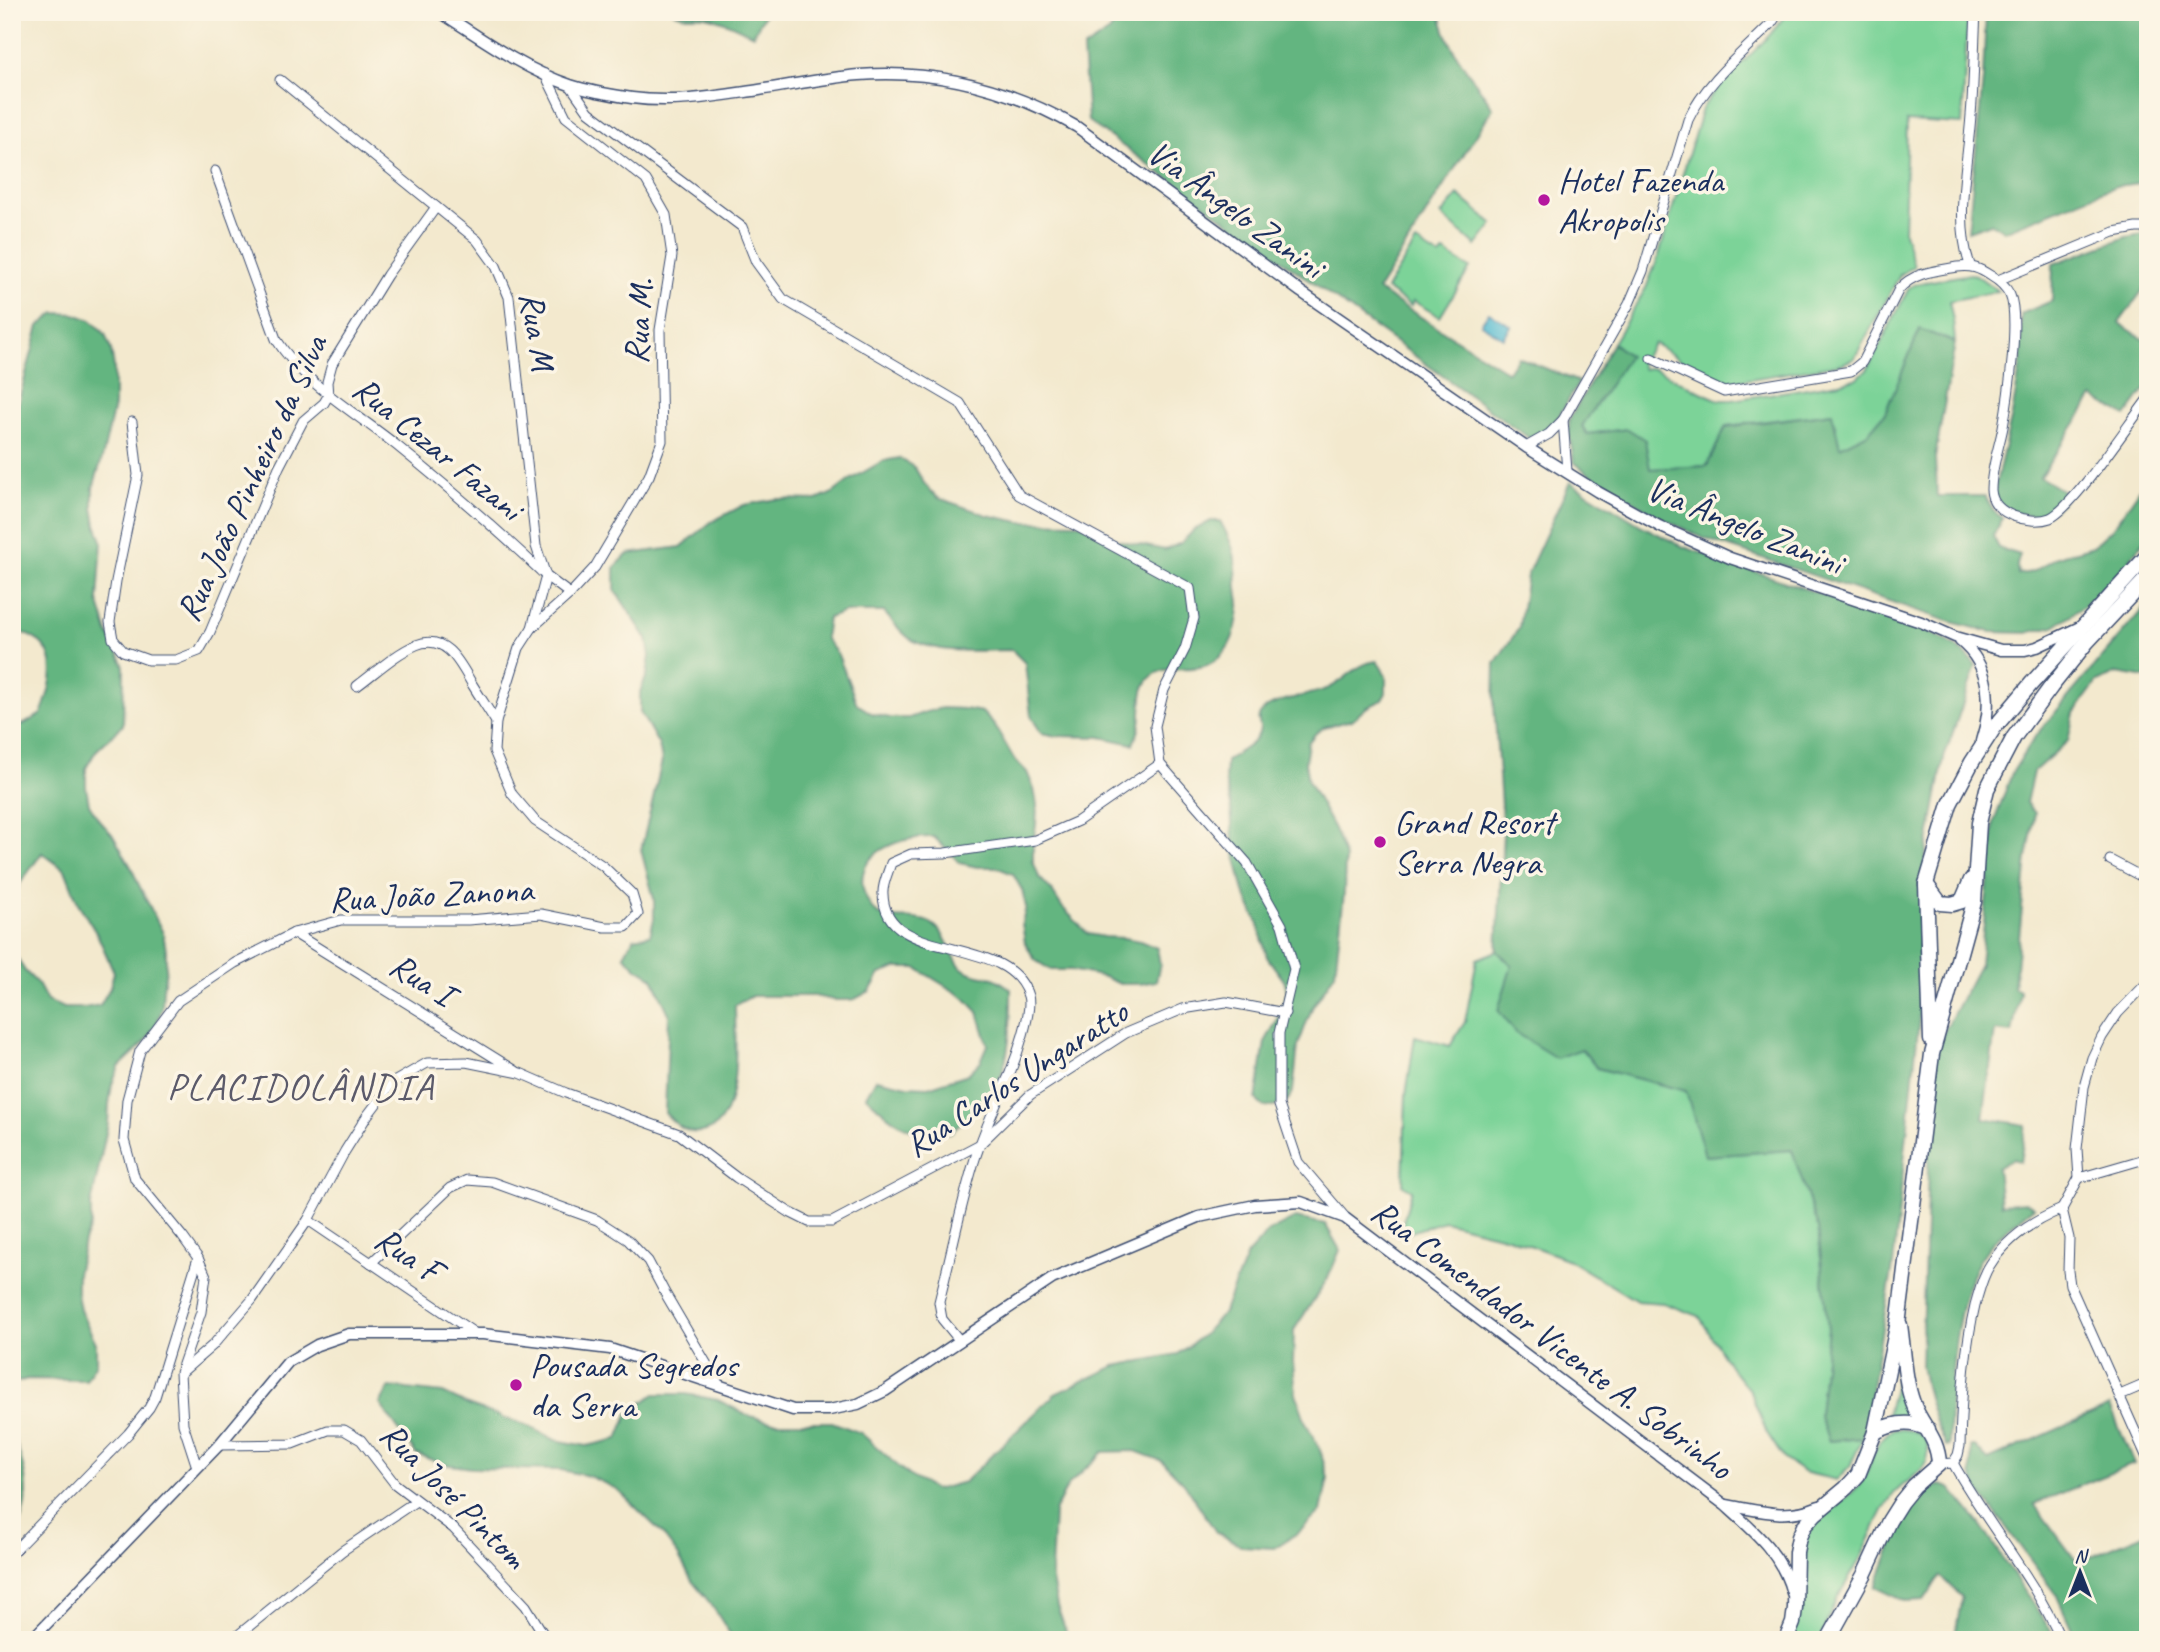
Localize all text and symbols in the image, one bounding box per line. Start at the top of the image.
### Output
street label: Via Ângelo Zanini [1139,130,1336,291]
place label: Hotel Fazenda Akropolis [1558,158,1725,243]
marker: Hotel Fazenda Akropolis [1536,192,1552,208]
street label: Rua M. [613,277,664,365]
street label: Rua M [509,289,566,376]
street label: Rua João Pinheiro da Silva [165,326,338,628]
street label: Rua Cezar Fazani [344,366,535,533]
street label: Via Ângelo Zanini [1640,466,1853,587]
place label: Grand Resort Serra Negra [1394,800,1558,885]
marker: Grand Resort Serra Negra [1372,834,1388,850]
street label: Rua João Zanona [328,867,537,922]
street label: Rua I [381,943,469,1021]
street label: Rua Carlos Ungaratto [896,989,1138,1167]
district label: PLACIDOLÂNDIA [167,1063,435,1110]
street label: Rua Comendador Vicente A. Sobrinho [1362,1189,1742,1491]
street label: Rua F [366,1216,455,1297]
place label: Pousada Segredos da Serra [530,1343,740,1428]
marker: Pousada Segredos da Serra [508,1377,524,1393]
street label: Rua José Pintom [370,1412,538,1580]
north arrow [2044,1536,2114,1606]
text: N [2074,1544,2089,1568]

